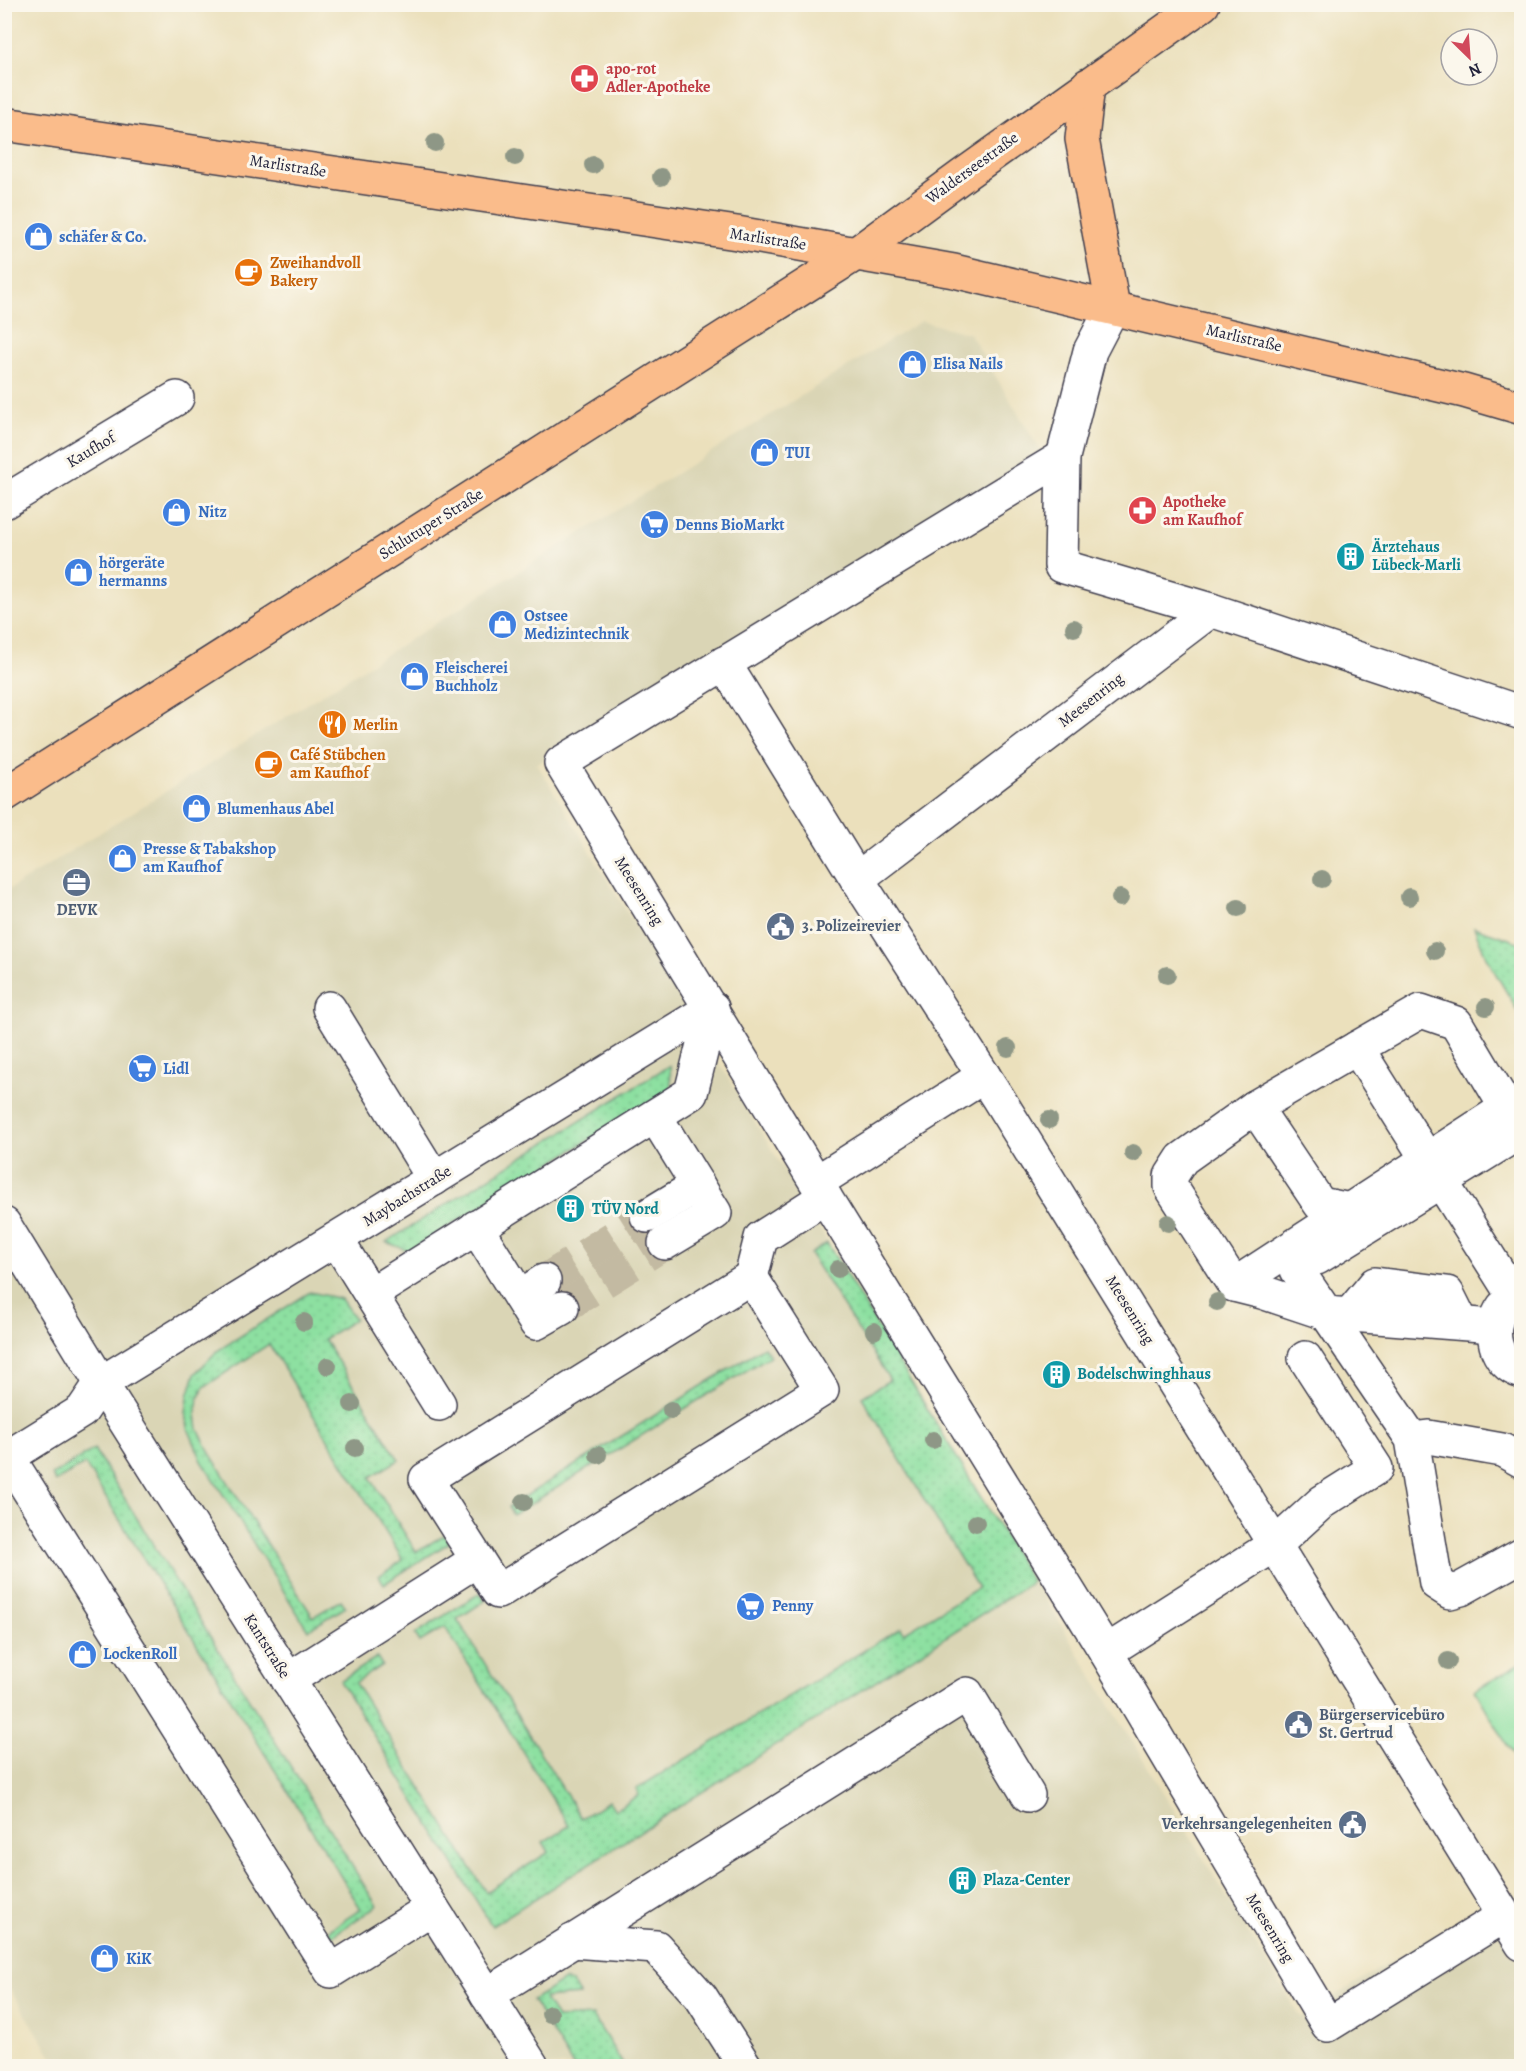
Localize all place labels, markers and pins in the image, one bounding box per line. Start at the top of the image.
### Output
place label: apo-rot Adler-Apotheke [605,58,710,98]
pharmacy icon: apo-rot Adler-Apotheke [569,62,601,94]
shop icon: schäfer & Co. [22,221,54,253]
place label: schäfer & Co. [59,226,147,248]
place label: Zweihandvoll Bakery [270,252,361,292]
cafe icon: Zweihandvoll Bakery [233,256,265,288]
shop icon: Elisa Nails [896,348,928,380]
place label: Elisa Nails [933,353,1003,375]
shop icon: TUI [748,437,780,469]
place label: TUI [785,442,811,464]
place label: Apotheke am Kaufhof [1162,491,1244,531]
pharmacy icon: Apotheke am Kaufhof [1126,495,1158,527]
shop icon: Nitz [161,496,193,528]
place label: Nitz [198,501,227,523]
supermarket icon: Denns BioMarkt [638,509,670,541]
place label: Denns BioMarkt [675,514,785,536]
place label: Ärztehaus Lübeck-Marli [1371,536,1461,576]
building icon: Ärztehaus Lübeck-Marli [1335,540,1367,572]
place label: hörgeräte hermanns [99,552,167,592]
shop icon: hörgeräte hermanns [62,556,94,588]
place label: Ostsee Medizintechnik [524,605,630,645]
shop icon: Ostsee Medizintechnik [487,609,519,641]
place label: Fleischerei Buchholz [435,657,508,697]
shop icon: Fleischerei Buchholz [398,661,430,693]
restaurant icon: Merlin [316,709,348,741]
place label: Merlin [353,714,398,736]
place label: Café Stübchen am Kaufhof [290,744,386,784]
cafe icon: Café Stübchen am Kaufhof [253,748,285,780]
shop icon: Blumenhaus Abel [180,793,212,825]
place label: Blumenhaus Abel [217,798,335,820]
place label: Presse & Tabakshop am Kaufhof [143,838,276,878]
shop icon: Presse & Tabakshop am Kaufhof [106,842,138,874]
office icon: DEVK [61,866,93,898]
place label: DEVK [56,899,98,921]
public building icon: 3. Polizeirevier [765,910,797,942]
place label: 3. Polizeirevier [802,915,901,937]
supermarket icon: Lidl [126,1053,158,1085]
place label: Lidl [163,1058,190,1080]
building icon: TÜV Nord [555,1193,587,1225]
place label: TÜV Nord [592,1198,659,1220]
building icon: Bodelschwinghhaus [1040,1358,1072,1390]
place label: Bodelschwinghhaus [1077,1363,1211,1385]
supermarket icon: Penny [735,1590,767,1622]
place label: Penny [772,1595,814,1617]
shop icon: LockenRoll [66,1638,98,1670]
place label: LockenRoll [103,1643,178,1665]
place label: Bürgerservicebüro St. Gertrud [1319,1704,1445,1744]
public building icon: Bürgerservicebüro St. Gertrud [1282,1708,1314,1740]
public building icon: Verkehrsangelegenheiten [1337,1808,1369,1840]
place label: Verkehrsangelegenheiten [1161,1813,1332,1835]
building icon: Plaza-Center [946,1864,978,1896]
place label: Plaza-Center [983,1869,1071,1891]
shop icon: KiK [89,1943,121,1975]
place label: KiK [126,1948,152,1970]

